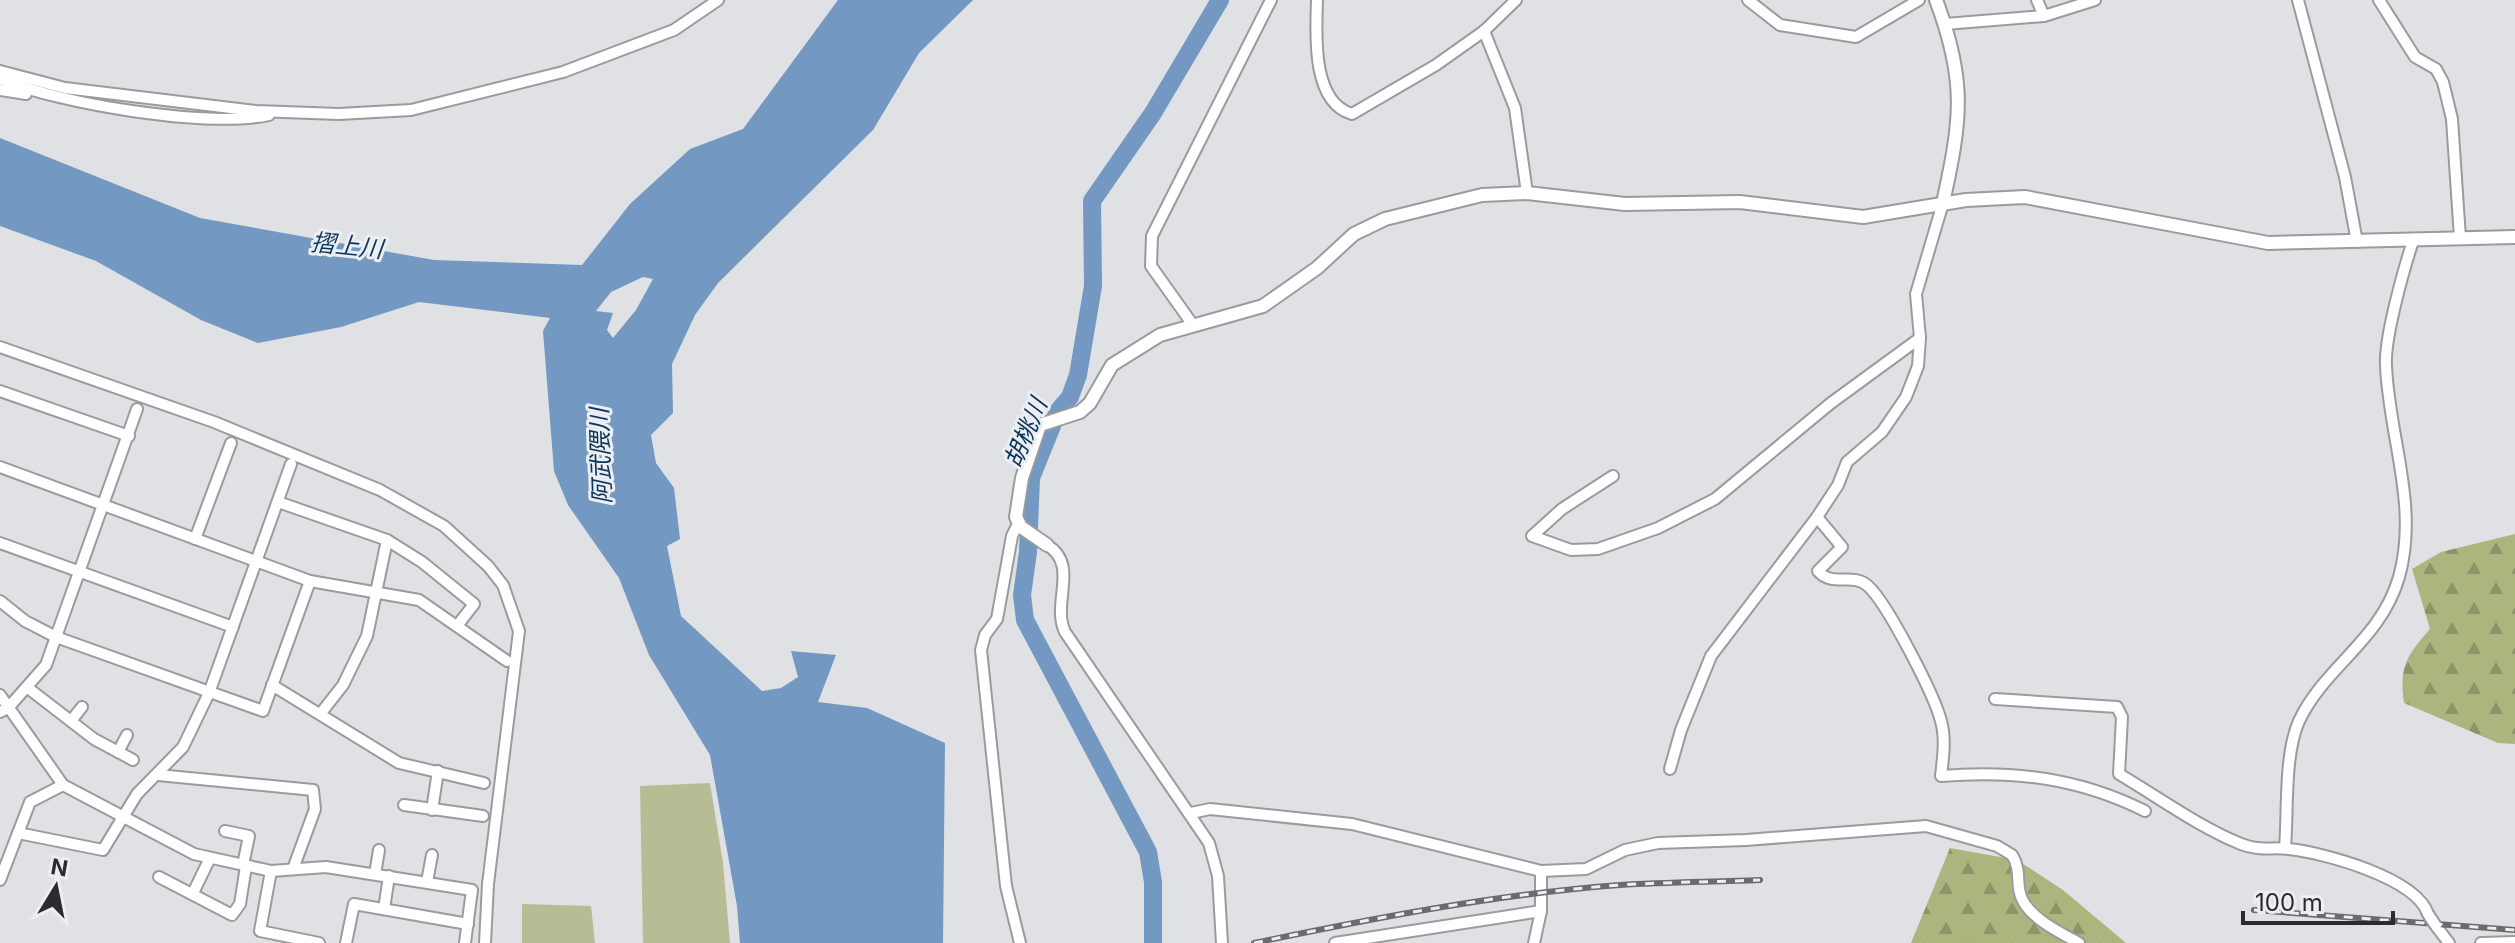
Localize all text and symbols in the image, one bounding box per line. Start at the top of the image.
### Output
water label: 摺上川 [310,227,387,264]
water label: 胡桃川 [998,391,1054,472]
water label: 阿武隈川 [584,405,617,504]
north arrow [16,847,96,927]
text: N [49,853,70,882]
scale bar [2243,875,2393,925]
text: 100 m [2255,888,2323,917]

